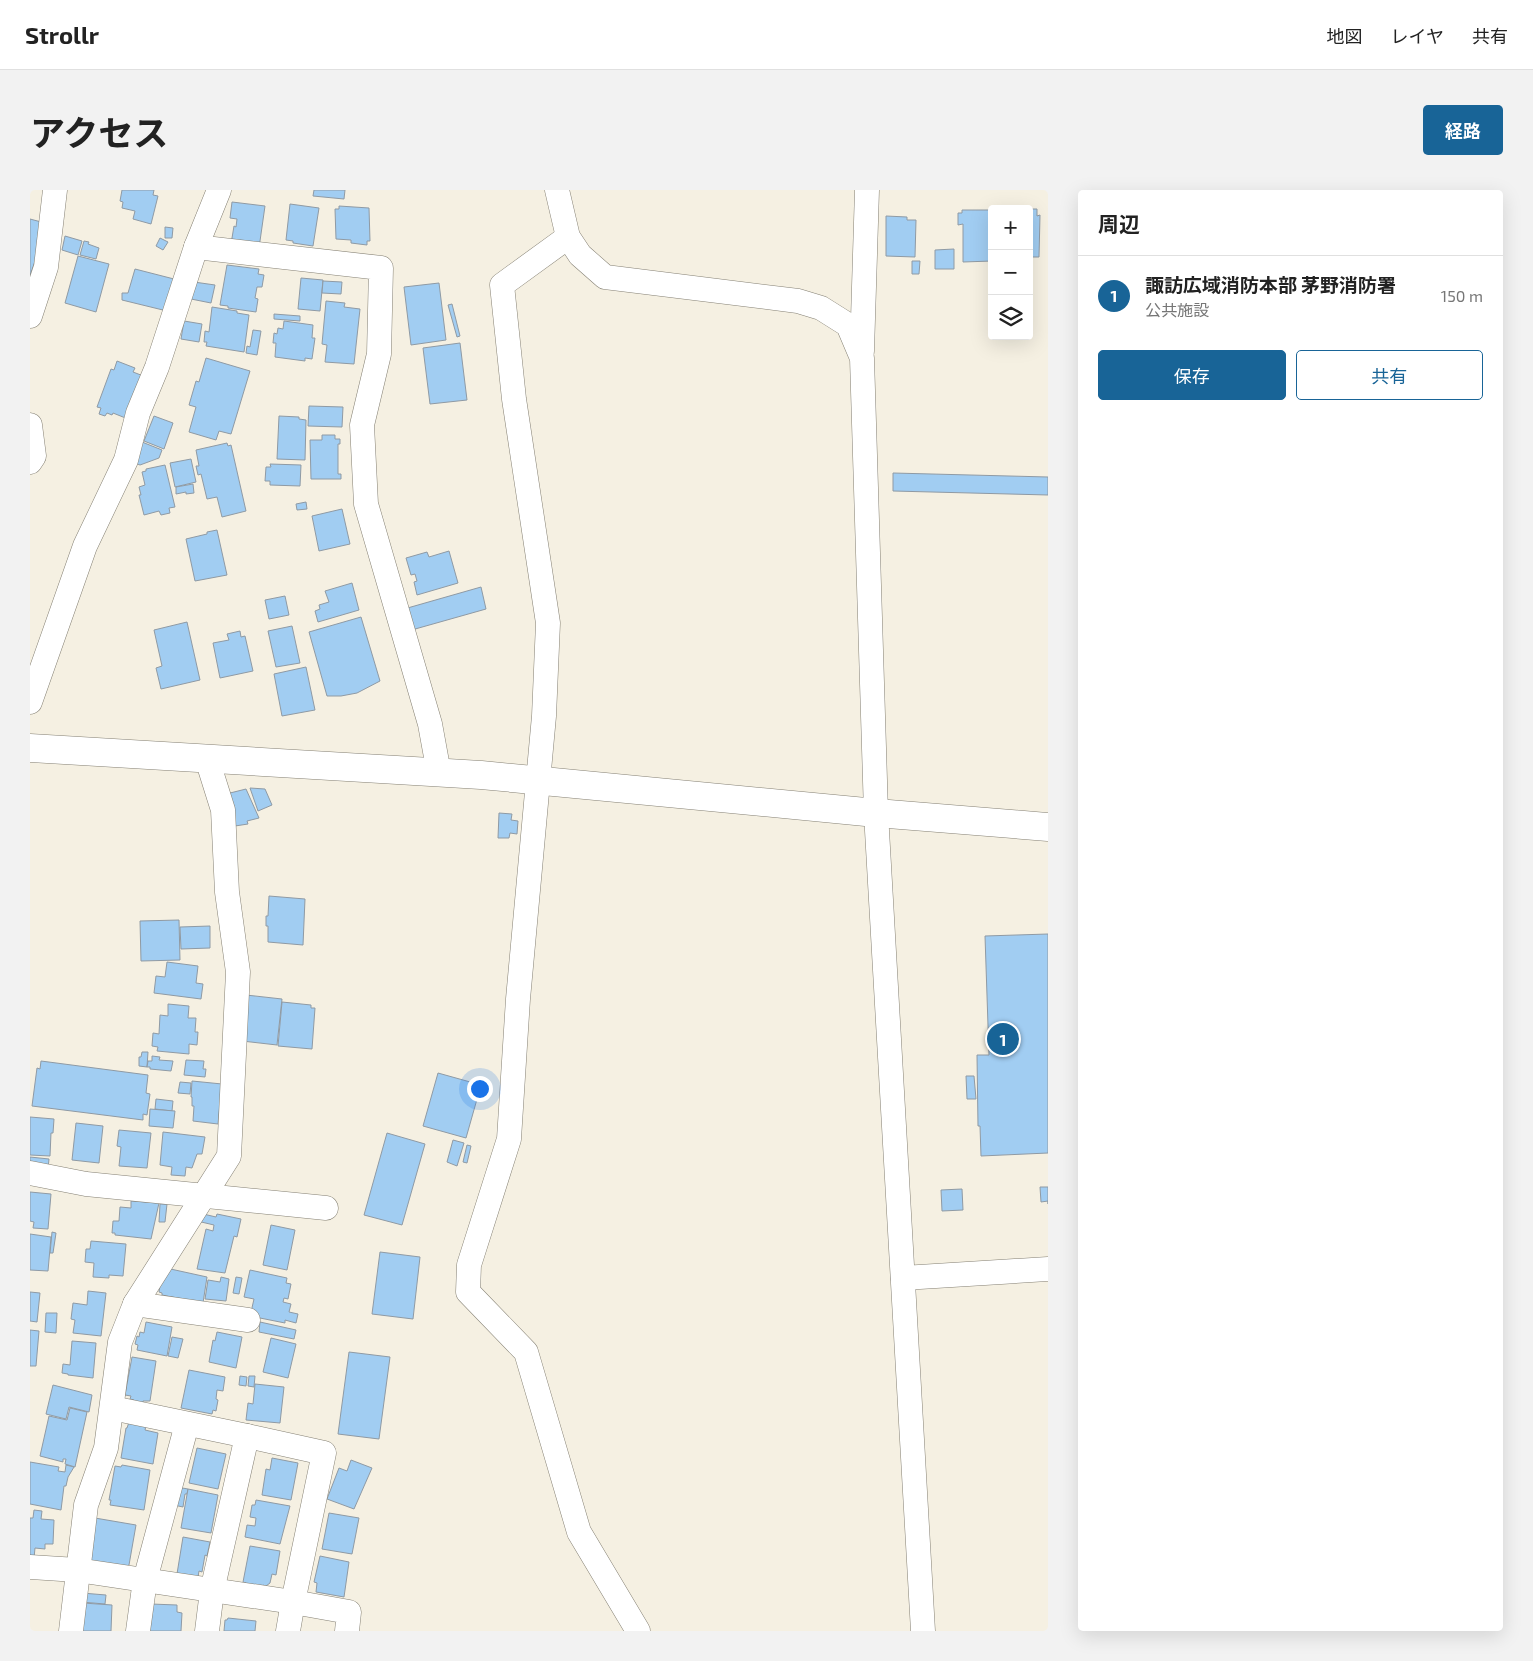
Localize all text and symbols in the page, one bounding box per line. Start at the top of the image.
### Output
text: Strollr [25,20,99,49]
text: 地図 [1327,25,1363,47]
text: レイヤ [1391,25,1444,47]
text: 共有 [1472,25,1508,47]
button: 経路 [1423,105,1503,155]
text: アクセス [30,111,168,153]
map controls [988,205,1033,340]
button: + [988,205,1033,250]
text: 周辺 [1098,211,1140,236]
button: − [988,250,1033,295]
text: 諏訪広域消防本部 茅野消防署 [1145,273,1396,296]
text: 1 [1111,286,1117,305]
text: 150 m [1441,286,1483,305]
button: layers [988,295,1033,340]
text: 公共施設 [1145,300,1209,319]
button: 保存 [1098,350,1286,400]
button: 共有 [1296,350,1483,400]
pin: 1 [987,1020,1019,1058]
your location [467,1076,493,1102]

